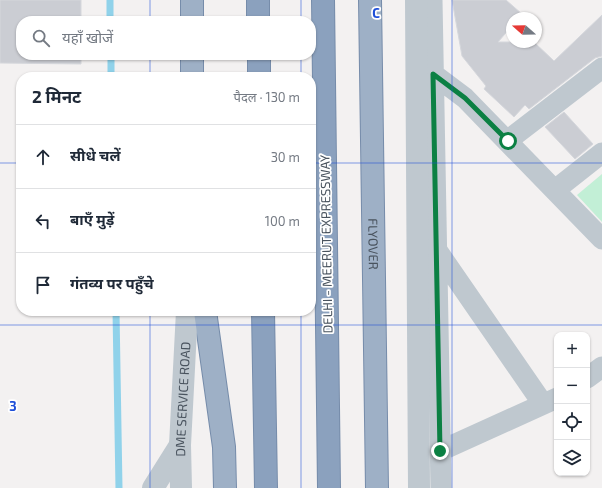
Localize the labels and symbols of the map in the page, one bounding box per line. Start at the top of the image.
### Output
text: C [372,5,380,21]
north arrow [506,12,542,48]
route start [499,132,517,150]
street label: DELHI - MEERUT EXPRESSWAY [316,154,336,334]
street label: FLYOVER [365,218,382,270]
street label: DME SERVICE ROAD [172,341,193,457]
text: 3 [9,398,17,414]
route end [431,442,449,460]

